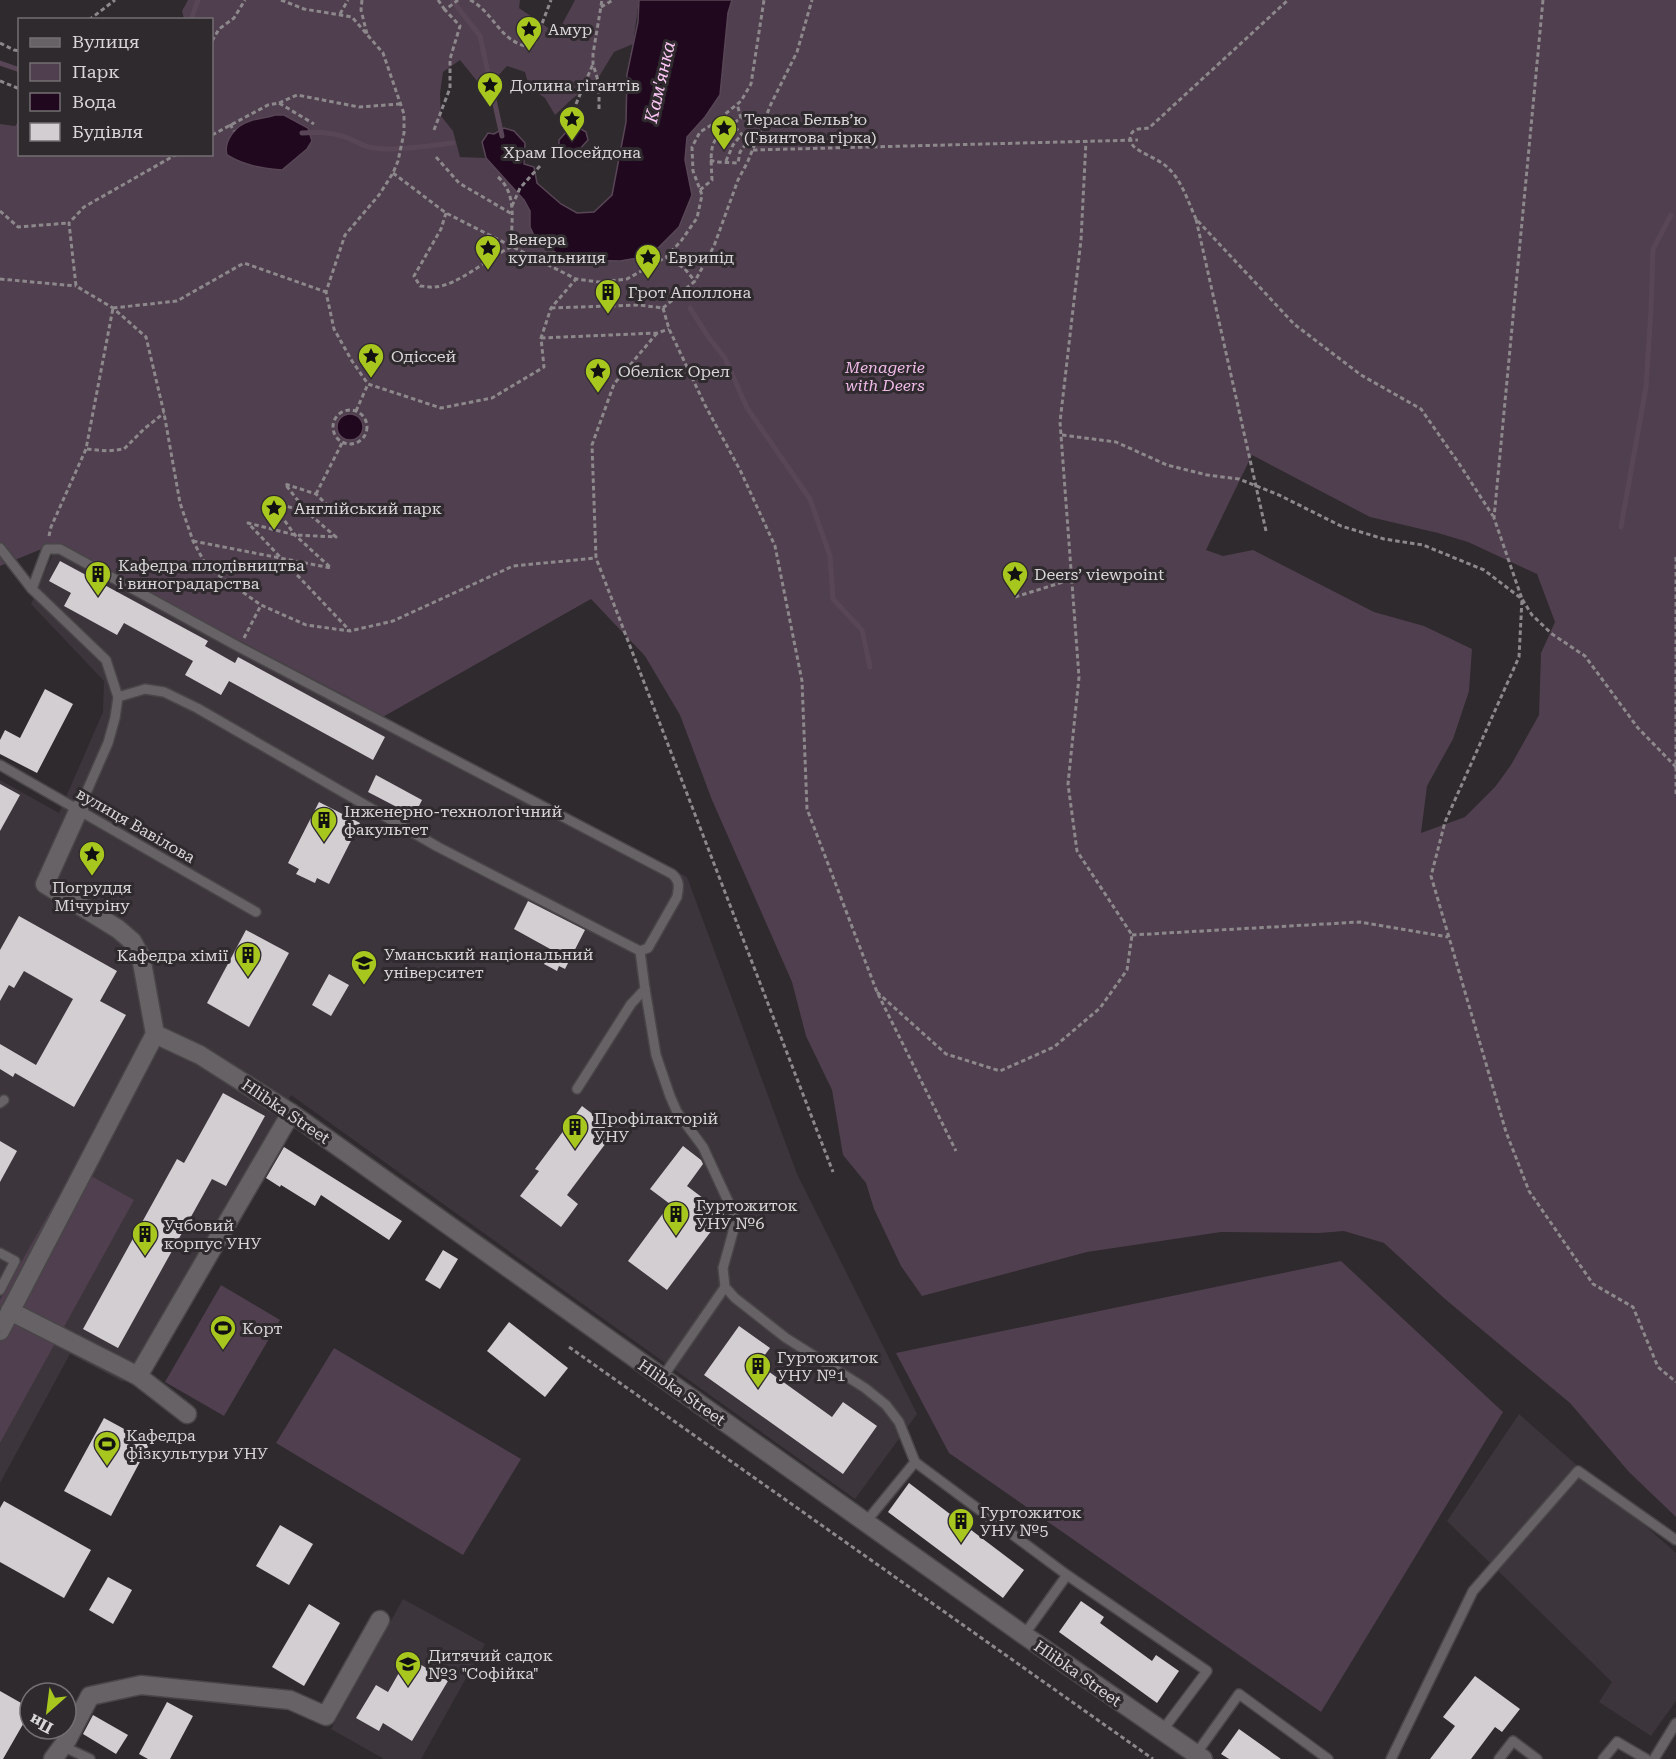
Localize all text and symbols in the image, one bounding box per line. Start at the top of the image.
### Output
place icon: Амур [514,14,544,52]
legend [18,18,213,156]
place label: Амур [548,20,592,39]
text: Вулиця [72,31,139,52]
water label: Кам'янка [640,39,679,126]
text: Парк [72,61,120,82]
place icon: Долина гігантів [475,70,505,108]
place label: Долина гігантів [510,76,640,95]
text: Вода [72,91,116,112]
place icon: Храм Посейдона [557,104,587,142]
place label: Тераса Бельв’ю (Гвинтова гірка) [744,110,877,147]
place icon: Тераса Бельв’ю (Гвинтова гірка) [709,113,739,151]
text: Будівля [72,121,143,142]
place label: Храм Посейдона [503,143,641,162]
place label: Венера купальниця [508,230,606,267]
place icon: Венера купальниця [473,233,503,271]
place icon: Еврипід [633,242,663,280]
place label: Еврипід [668,248,734,267]
building icon: Грот Аполлона [593,277,623,315]
place label: Грот Аполлона [628,283,751,302]
place icon: Одіссей [356,341,386,379]
place label: Одіссей [391,347,456,366]
place icon: Обеліск Орел [583,356,613,394]
park label: Menagerie with Deers [844,358,925,395]
place label: Обеліск Орел [618,362,730,381]
place icon: Англійський парк [259,493,289,531]
place label: Англійський парк [294,499,442,518]
place label: Кафедра плодівництва і виноградарства [118,556,305,593]
building icon: Кафедра плодівництва і виноградарства [83,559,113,597]
place icon: Deers’ viewpoint [1000,559,1030,597]
place label: Deers’ viewpoint [1034,565,1164,584]
street label: вулиця Вавілова [73,784,199,867]
place label: Інженерно-технологічний факультет [344,802,562,839]
building icon: Інженерно-технологічний факультет [309,805,339,843]
place icon: Погруддя Мічуріну [77,839,107,877]
place label: Погруддя Мічуріну [52,878,132,915]
building icon: Кафедра хімії [233,940,263,978]
place label: Уманський національний університет [384,945,594,982]
place label: Кафедра хімії [117,946,228,965]
school or university icon: Уманський національний університет [349,948,379,986]
street label: Hlibka Street [238,1075,333,1148]
place label: Профілакторій УНУ [594,1109,719,1146]
building icon: Профілакторій УНУ [560,1112,590,1150]
place label: Гуртожиток УНУ №6 [696,1196,798,1233]
building icon: Гуртожиток УНУ №6 [661,1199,691,1237]
place label: Учбовий корпус УНУ [164,1216,262,1253]
building icon: Учбовий корпус УНУ [130,1219,160,1257]
sports icon: Корт [208,1313,238,1351]
place label: Корт [242,1319,283,1338]
place label: Гуртожиток УНУ №1 [777,1348,879,1385]
building icon: Гуртожиток УНУ №1 [743,1351,773,1389]
street label: Hlibka Street [635,1355,729,1429]
place label: Кафедра фізкультури УНУ [126,1426,268,1463]
sports icon: Кафедра фізкультури УНУ [92,1429,122,1467]
place label: Гуртожиток УНУ №5 [980,1503,1082,1540]
building icon: Гуртожиток УНУ №5 [946,1506,976,1544]
street label: Hlibka Street [1031,1636,1125,1710]
place label: Дитячий садок №3 "Софійка" [428,1646,553,1683]
school or university icon: Дитячий садок №3 "Софійка" [393,1649,423,1687]
north arrow [18,1681,78,1741]
text: Пн [26,1710,56,1738]

